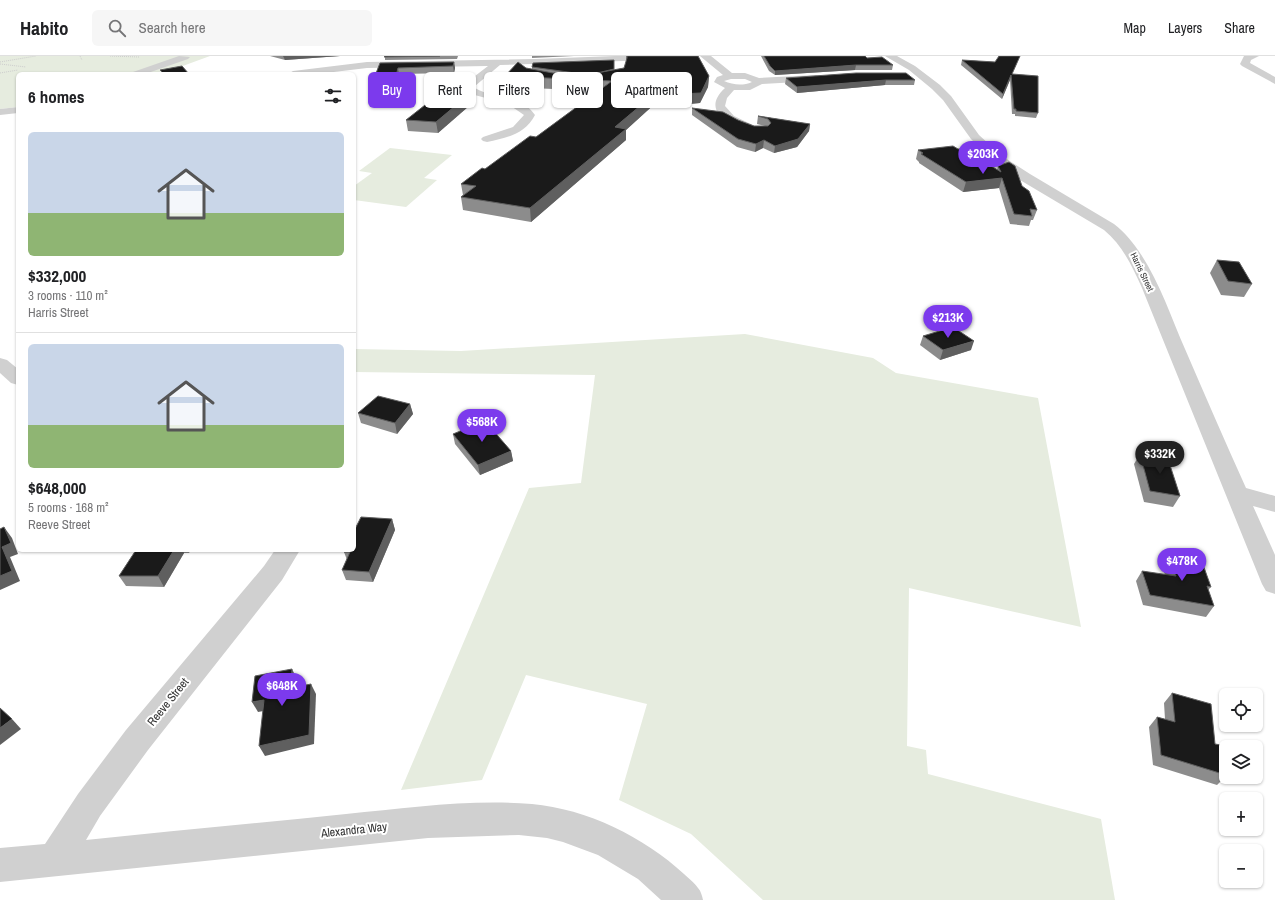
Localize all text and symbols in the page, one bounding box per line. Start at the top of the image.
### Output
search box [92,10,372,46]
text: Habito [20,15,68,41]
icon: search [106,17,128,39]
text: Search here [138,17,206,38]
text: Map [1124,19,1146,37]
text: Layers [1168,19,1202,37]
text: Share [1224,19,1255,37]
chip: Buy [368,72,416,108]
chip: Rent [424,72,476,108]
chip: Filters [484,72,544,108]
chip: New [552,72,603,108]
chip: Apartment [611,72,692,108]
text: 6 homes [28,85,85,108]
icon: filters [322,85,344,107]
pin: $203K [955,141,1011,175]
text: $203K [967,145,999,162]
icon: home [150,158,222,230]
street label: Harris Street [1127,251,1157,293]
text: $332,000 [28,264,86,287]
text: 3 rooms · 110 m² [28,287,108,304]
text: Harris Street [28,304,88,321]
pin: $213K [920,305,976,339]
text: $213K [932,309,964,326]
icon: home [150,370,222,442]
pin: $568K [454,409,510,443]
text: $568K [466,413,498,430]
pin: $332K [1132,441,1188,475]
text: $332K [1144,445,1176,462]
text: $648,000 [28,476,86,499]
text: 5 rooms · 168 m² [28,499,109,516]
text: Reeve Street [28,516,90,533]
pin: $478K [1154,548,1210,582]
text: $478K [1166,552,1198,569]
pin: $648K [254,673,310,707]
street label: Reeve Street [144,674,192,729]
text: $648K [266,677,298,694]
map controls [1219,688,1263,888]
button: locate [1219,688,1263,732]
button: layers [1219,740,1263,784]
button: + [1219,792,1263,836]
street label: Alexandra Way [319,819,388,842]
button: − [1219,844,1263,888]

